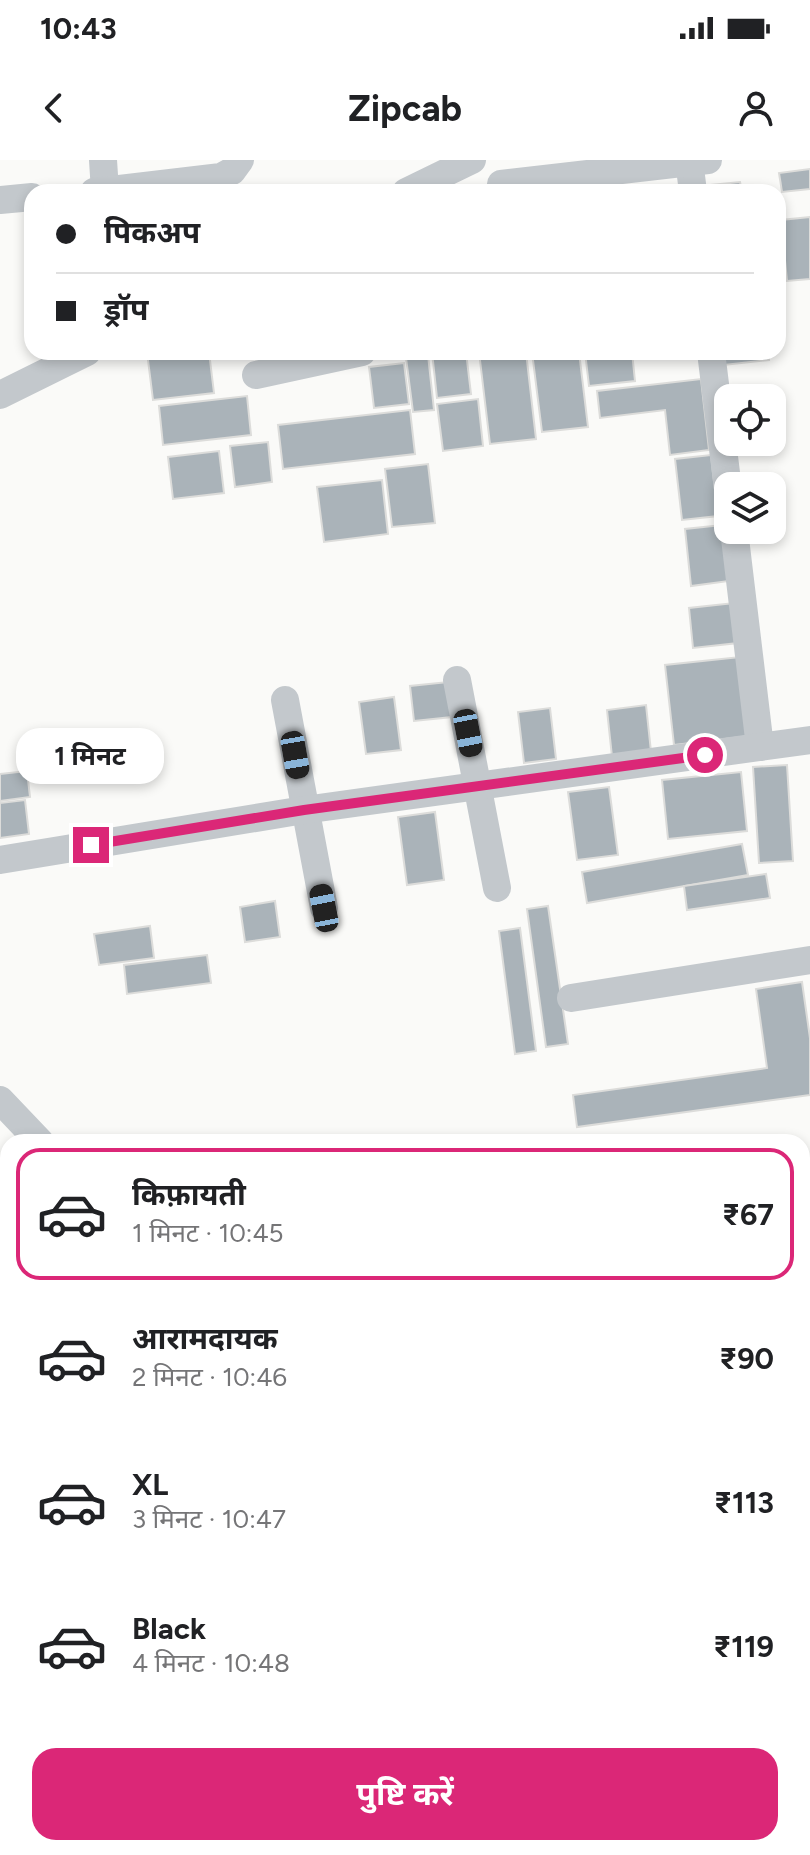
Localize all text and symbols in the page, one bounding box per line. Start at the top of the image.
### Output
text: 10:43 [40,10,117,47]
icon: back [32,86,76,130]
icon: person [734,86,778,130]
text: Zipcab [348,87,462,130]
text: पिकअप [104,214,200,251]
text: ड्रॉप [104,291,148,328]
map controls [714,384,786,544]
button: locate [714,384,786,456]
button: layers [714,472,786,544]
car [452,707,484,759]
callout: 1 मिनट [17,729,165,785]
car [279,729,311,781]
route start [687,737,723,773]
text: 1 मिनट [54,740,126,772]
route end [73,827,109,863]
car [308,882,340,934]
text: किफ़ायती [132,1176,246,1213]
icon: car [36,1178,108,1250]
text: ₹67 [722,1196,774,1233]
text: 1 मिनट · 10:45 [132,1217,284,1249]
text: आरामदायक [132,1320,278,1357]
icon: car [36,1322,108,1394]
text: ₹90 [719,1340,774,1377]
text: 2 मिनट · 10:46 [132,1361,287,1393]
icon: car [36,1466,108,1538]
text: XL [132,1466,168,1503]
text: ₹113 [714,1484,774,1521]
text: 3 मिनट · 10:47 [132,1503,286,1535]
icon: car [36,1610,108,1682]
text: Black [132,1610,206,1647]
text: ₹119 [713,1628,774,1665]
text: 4 मिनट · 10:48 [132,1647,290,1679]
button: पुष्टि करें [32,1748,778,1840]

